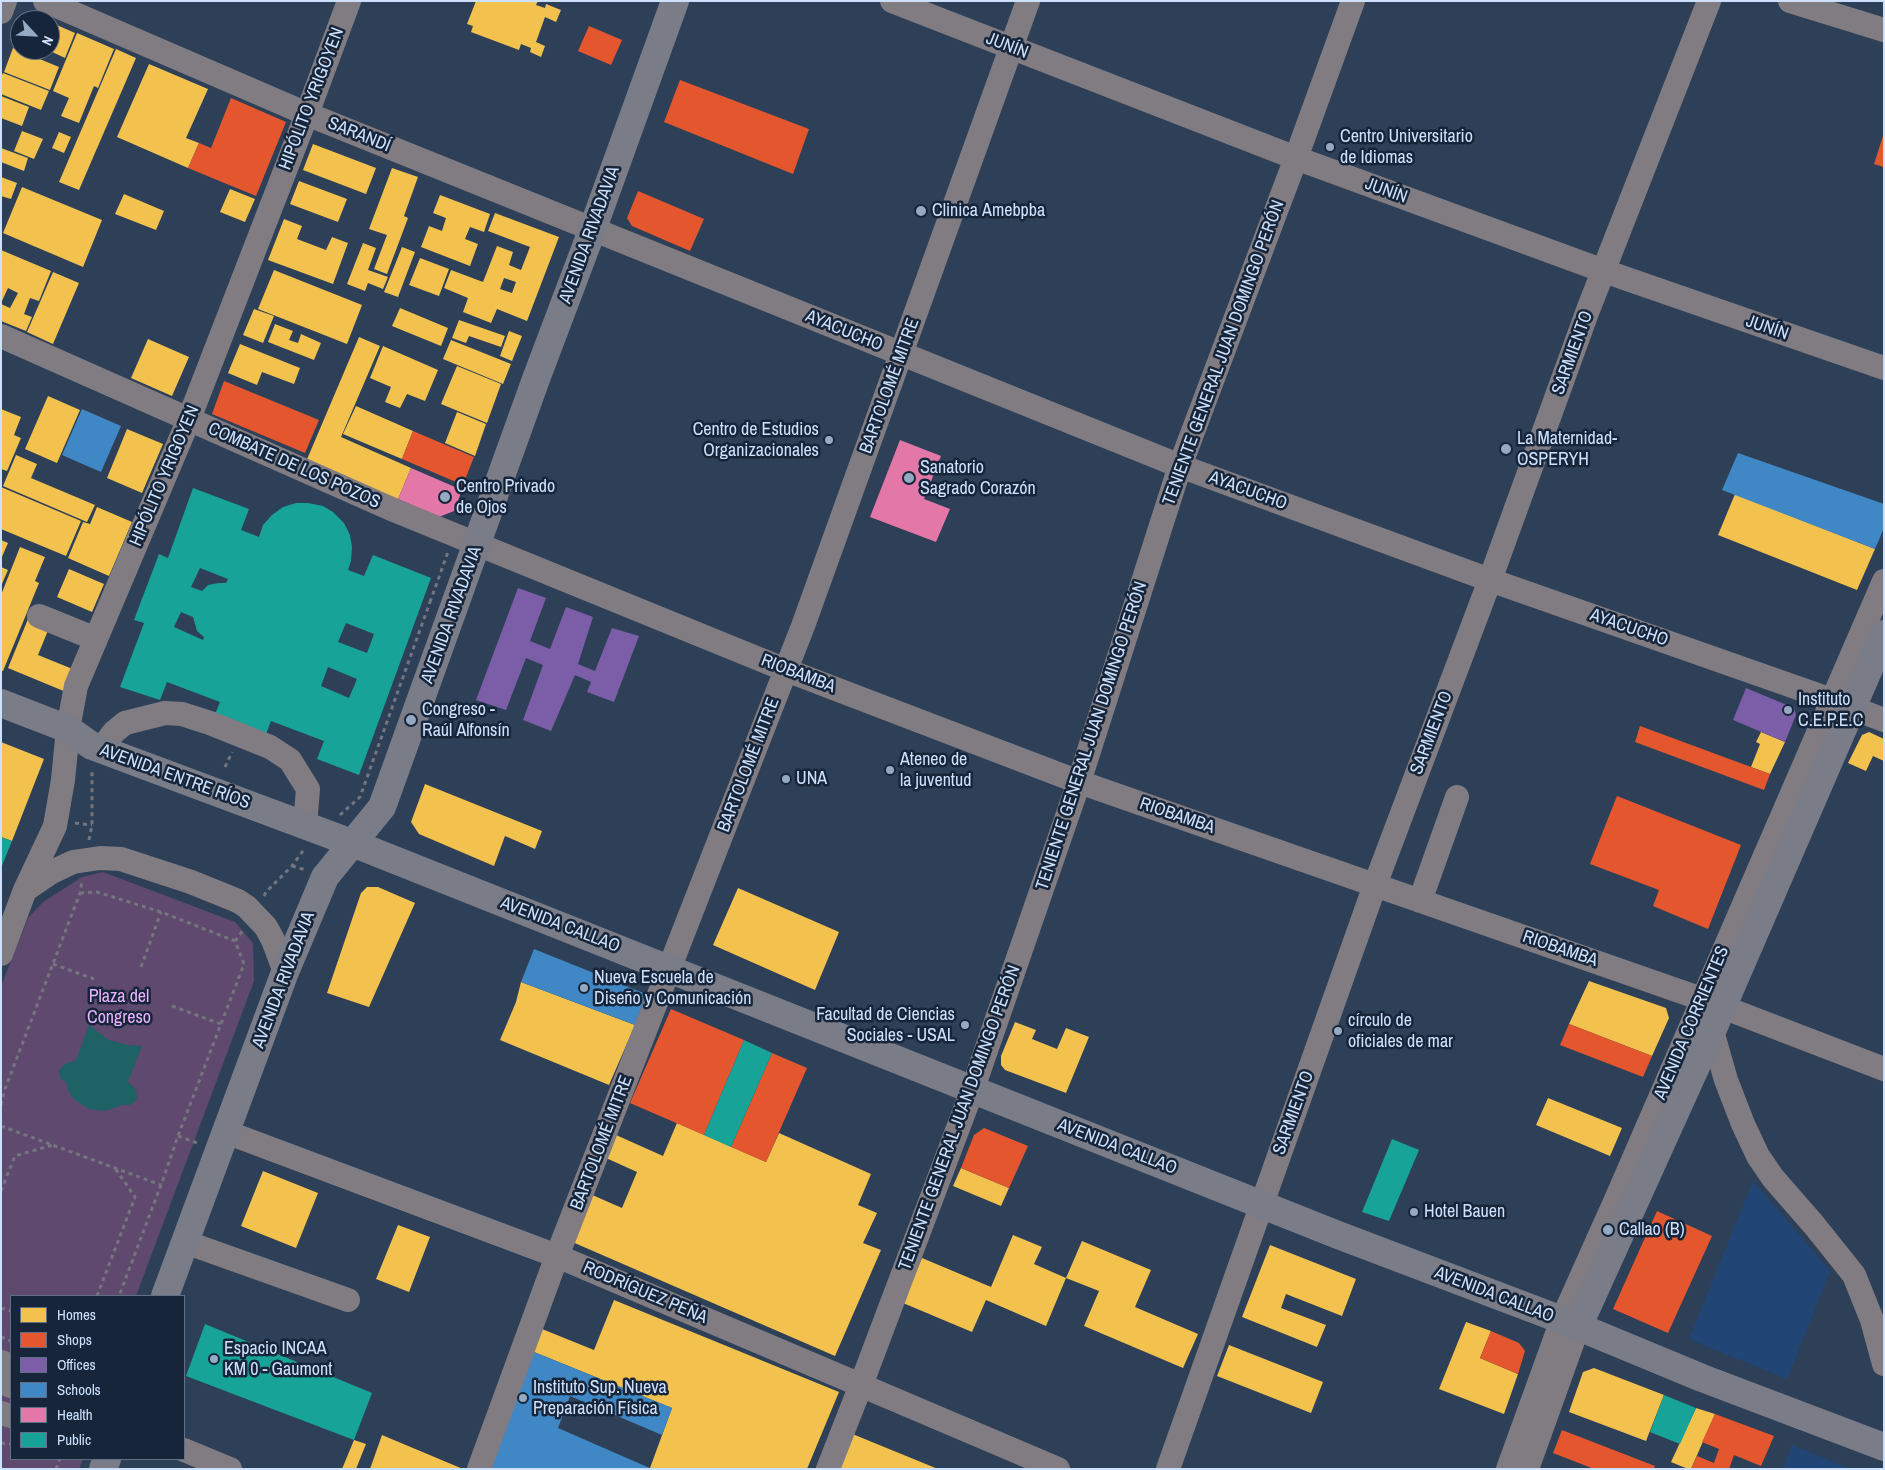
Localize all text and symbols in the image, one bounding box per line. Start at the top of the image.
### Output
north arrow [10,10,60,60]
street label: HIPÓLITO YRIGOYEN [275,25,349,173]
street label: JUNÍN [983,28,1031,64]
text: N [38,33,58,48]
street label: SARANDÍ [325,113,393,157]
place label: Centro Universitario de Idiomas [1340,126,1473,168]
marker: Centro Universitario de Idiomas [1324,141,1336,153]
street label: AVENIDA RIVADAVIA [555,163,625,307]
street label: JUNÍN [1362,173,1410,209]
street label: TENIENTE GENERAL JUAN DOMINGO PERÓN [1159,197,1289,509]
place label: Clinica Amebpba [932,200,1045,222]
marker: Clinica Amebpba [914,204,928,218]
street label: AYACUCHO [802,306,886,356]
street label: SARMIENTO [1548,308,1598,398]
street label: JUNÍN [1743,311,1791,345]
street label: BARTOLOMÉ MITRE [856,315,924,457]
street label: HIPÓLITO YRIGOYEN [126,402,204,550]
street label: COMBATE DE LOS POZOS [205,418,383,514]
place label: Centro de Estudios Organizacionales [693,419,819,462]
place label: La Maternidad- OSPERYH [1517,428,1617,470]
marker: Centro de Estudios Organizacionales [823,434,835,446]
marker: La Maternidad- OSPERYH [1499,442,1513,456]
place label: Sanatorio Sagrado Corazón [920,457,1036,499]
street label: AYACUCHO [1206,467,1290,515]
marker: Sanatorio Sagrado Corazón [902,471,916,485]
place label: Centro Privado de Ojos [456,476,555,518]
marker: Centro Privado de Ojos [438,490,452,504]
street label: AVENIDA RIVADAVIA [417,543,487,687]
street label: TENIENTE GENERAL JUAN DOMINGO PERÓN [1032,579,1152,893]
street label: AYACUCHO [1587,605,1671,651]
street label: RIOBAMBA [758,650,838,698]
street label: SARMIENTO [1406,688,1458,778]
place label: Instituto C.E.P.E.C [1798,689,1863,732]
street label: BARTOLOMÉ MITRE [713,695,785,835]
place label: Congreso - Raúl Alfonsín [422,699,510,742]
marker: Instituto C.E.P.E.C [1782,704,1794,716]
marker: Congreso - Raúl Alfonsín [404,713,418,727]
street label: AVENIDA ENTRE RÍOS [97,740,253,814]
place label: Ateneo de la juventud [900,749,971,792]
marker: Ateneo de la juventud [884,764,896,776]
place label: UNA [796,768,827,790]
marker: UNA [780,773,792,785]
street label: RIOBAMBA [1137,793,1217,839]
street label: AVENIDA CALLAO [497,892,623,958]
street label: AVENIDA RIVADAVIA [248,909,320,1051]
street label: RIOBAMBA [1520,926,1600,972]
street label: AVENIDA CORRIENTES [1650,943,1734,1103]
street label: TENIENTE GENERAL JUAN DOMINGO PERÓN [895,962,1025,1274]
place label: Nueva Escuela de Diseño y Comunicación [594,967,752,1010]
marker: Nueva Escuela de Diseño y Comunicación [578,982,590,994]
park label: Plaza del Congreso [87,986,151,1028]
place label: Facultad de Ciencias Sociales - USAL [816,1004,955,1046]
place label: círculo de oficiales de mar [1348,1010,1453,1052]
marker: Facultad de Ciencias Sociales - USAL [959,1019,971,1031]
marker: círculo de oficiales de mar [1332,1025,1344,1037]
street label: SARMIENTO [1269,1068,1319,1158]
street label: BARTOLOMÉ MITRE [566,1073,638,1213]
street label: AVENIDA CALLAO [1054,1114,1180,1180]
place label: Hotel Bauen [1424,1201,1505,1223]
marker: Hotel Bauen [1408,1206,1420,1218]
place label: Callao (B) [1619,1219,1685,1241]
marker: Callao (B) [1601,1223,1615,1237]
street label: RODRÍGUEZ PEÑA [580,1257,710,1329]
street label: AVENIDA CALLAO [1431,1262,1557,1328]
legend [10,1295,185,1460]
text: Homes [57,1304,96,1325]
text: Shops [57,1329,92,1350]
place label: Espacio INCAA KM 0 - Gaumont [224,1338,332,1380]
marker: Espacio INCAA KM 0 - Gaumont [208,1353,220,1365]
text: Offices [57,1354,96,1375]
place label: Instituto Sup. Nueva Preparación Física [533,1377,667,1420]
text: Schools [57,1379,101,1400]
marker: Instituto Sup. Nueva Preparación Física [517,1392,529,1404]
text: Health [57,1404,93,1425]
text: Public [57,1429,91,1450]

